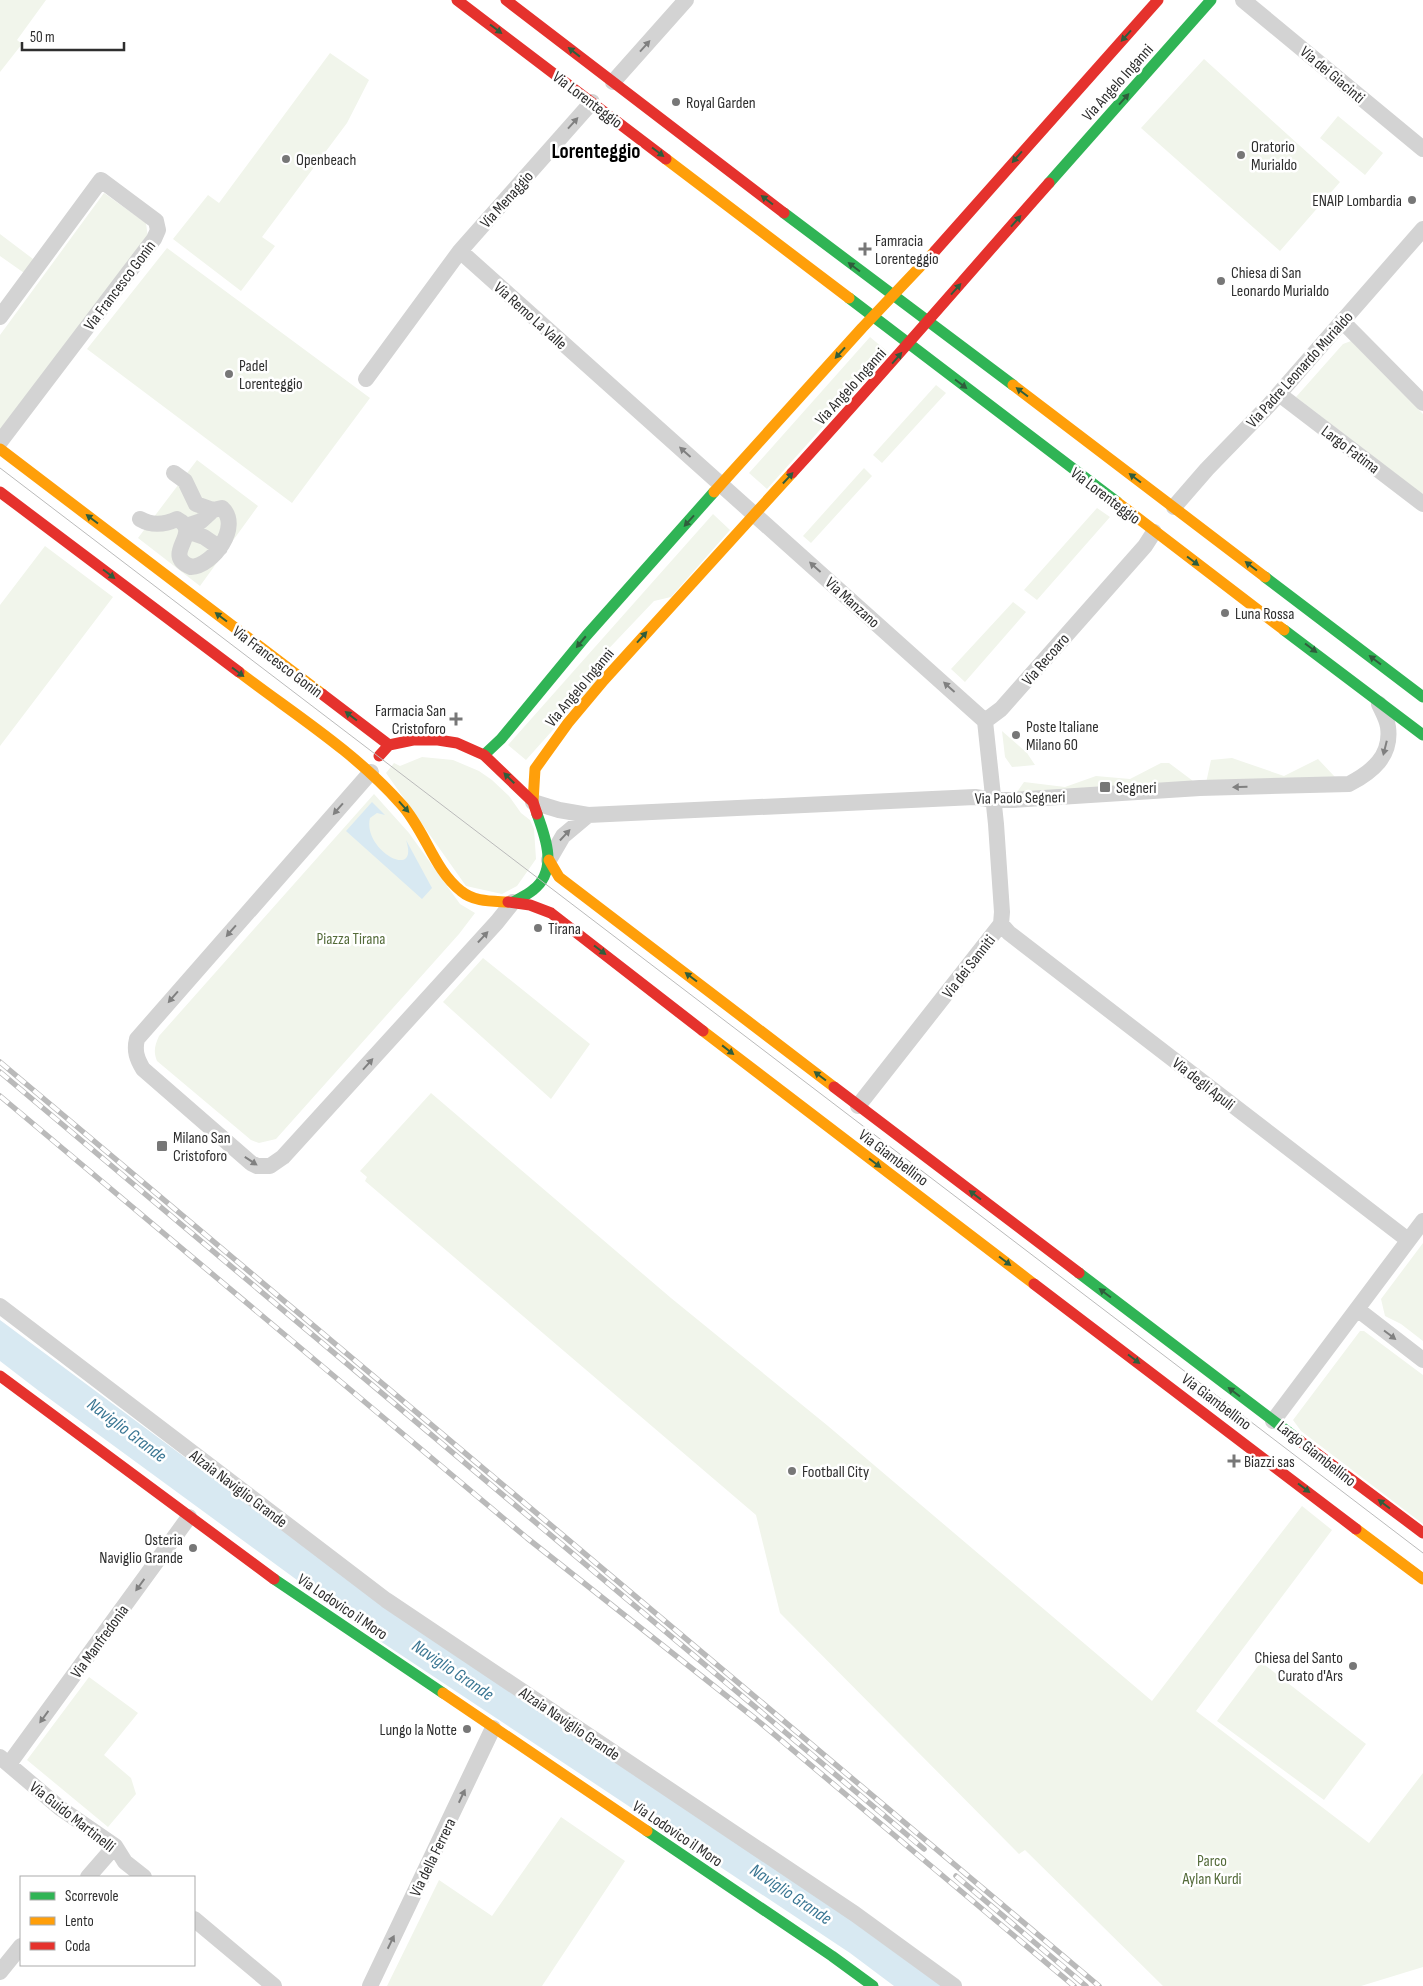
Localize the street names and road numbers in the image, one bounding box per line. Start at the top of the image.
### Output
street label: Via Angelo Inganni [1079,41,1158,125]
street label: Via dei Giacinti [1296,43,1368,108]
street label: Via Lorenteggio [548,68,626,133]
street label: Via Menaggio [477,168,538,232]
street label: Via Francesco Gonin [80,237,160,335]
street label: Via Remo La Valle [490,278,570,354]
street label: Via Padre Leonardo Murialdo [1243,308,1357,432]
street label: Via Angelo Inganni [812,345,891,429]
street label: Largo Fatima [1317,422,1383,478]
street label: Via Lorenteggio [1066,464,1144,529]
street label: Via Manzano [821,574,883,633]
street label: Via Francesco Gonin [228,622,326,702]
street label: Via Recoaro [1018,630,1074,690]
street label: Via Angelo Inganni [542,645,619,731]
street label: Via Paolo Segneri [974,788,1066,809]
street label: Via dei Sanniti [939,931,1000,1002]
street label: Via degli Apuli [1168,1054,1238,1114]
street label: Via Giambellino [855,1126,932,1191]
street label: Via Giambellino [1178,1370,1255,1435]
street label: Largo Giambellino [1273,1417,1359,1491]
street label: Alzaia Naviglio Grande [185,1446,291,1532]
street label: Via Lodovico il Moro [293,1570,391,1644]
street label: Via Manfredonia [67,1601,133,1682]
street label: Alzaia Naviglio Grande [514,1683,623,1765]
street label: Via Guido Martinelli [26,1778,119,1856]
street label: Via Lodovico il Moro [628,1797,726,1871]
street label: Via della Ferrera [406,1815,460,1900]

